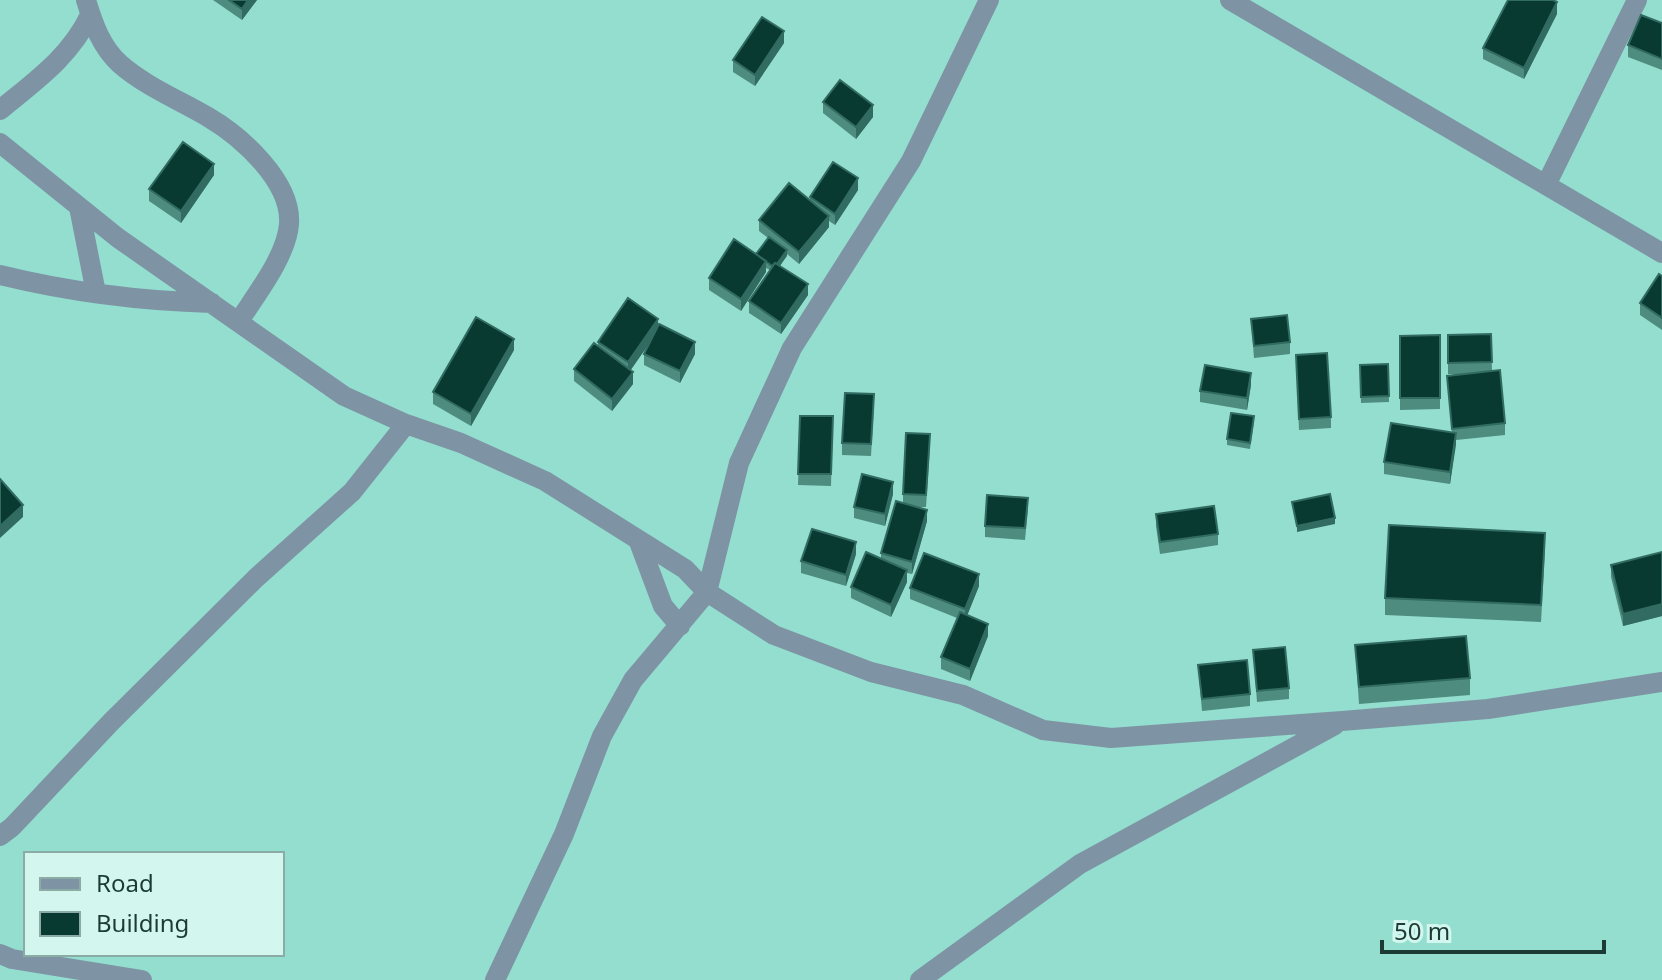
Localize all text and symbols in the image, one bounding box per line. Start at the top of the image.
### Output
legend [24,852,284,956]
text: Road [96,866,154,899]
scale bar [1382,904,1604,954]
text: Building [96,906,189,939]
text: 50 m [1394,914,1450,947]

